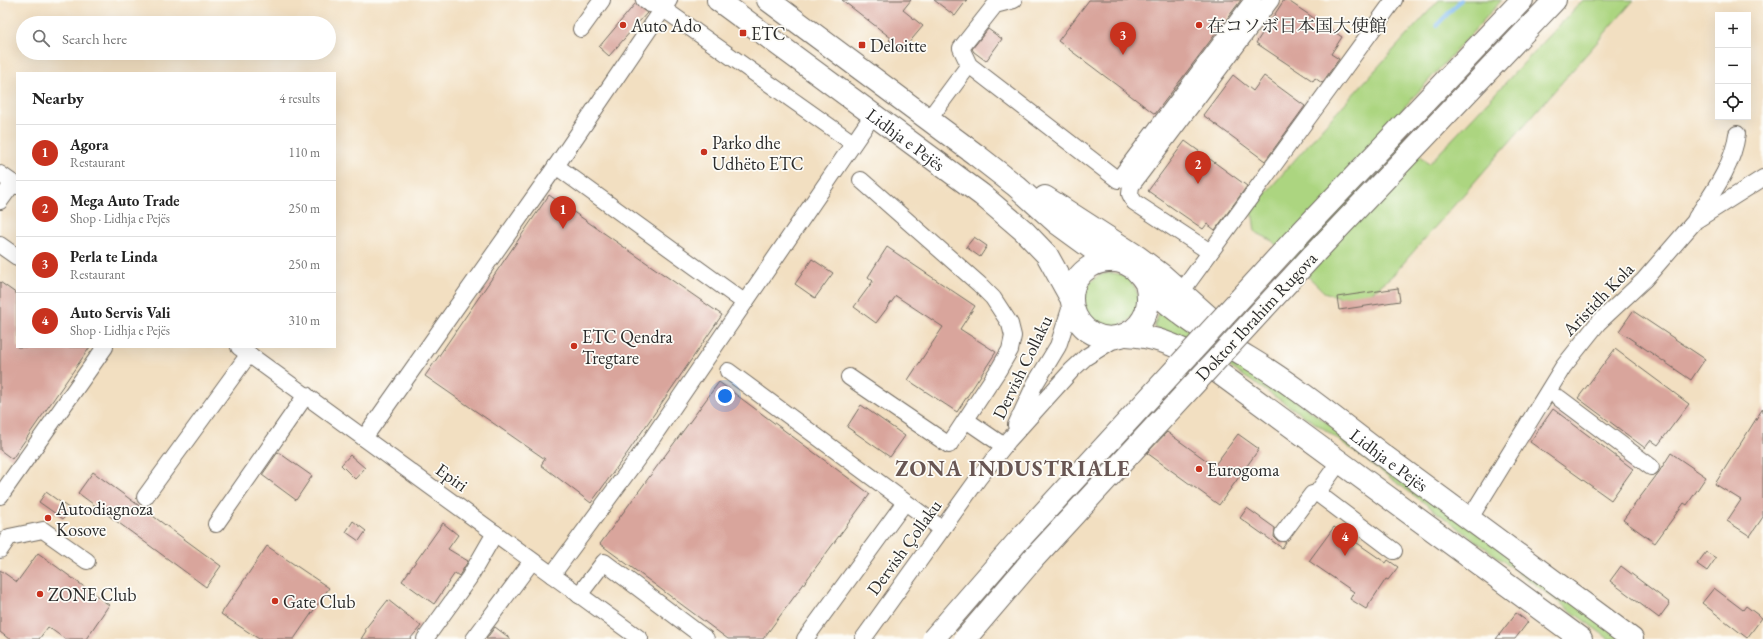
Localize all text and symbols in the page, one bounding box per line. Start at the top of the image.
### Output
map controls [1715,12,1751,120]
button: + [1715,12,1751,48]
place label: Auto Ado [630,14,702,37]
place label: 在コソボ日本国大使館 [1207,14,1387,37]
search box [16,16,336,60]
marker: Auto Ado [618,20,628,30]
marker: 在コソボ日本国大使館 [1194,20,1204,30]
place label: ETC [751,22,786,45]
pin: 3 [1110,22,1136,55]
icon: search [30,27,52,49]
marker: ETC [738,28,748,38]
text: Search here [62,29,127,48]
place label: Deloitte [870,34,927,57]
marker: Deloitte [857,40,867,50]
button: − [1715,48,1751,84]
button: locate [1715,84,1751,120]
text: Nearby [32,87,84,109]
text: 4 results [279,90,320,107]
street label: Lidhja e Pejës [862,102,950,176]
place label: Parko dhe Udhëto ETC [712,131,803,175]
text: Agora [70,135,109,154]
text: 1 [42,144,48,161]
text: 110 m [289,144,320,161]
marker: Parko dhe Udhëto ETC [699,147,709,157]
pin: 2 [1185,151,1211,184]
text: Restaurant [70,154,125,171]
text: Mega Auto Trade [70,191,180,210]
pin: 1 [550,196,576,229]
text: 2 [42,200,48,217]
text: 250 m [289,200,320,217]
text: Shop · Lidhja e Pejës [70,210,170,227]
street label: Doktor Ibrahim Rugova [1190,246,1322,385]
text: Perla te Linda [70,247,158,266]
text: 3 [42,256,48,273]
text: 250 m [289,256,320,273]
street label: Aristidh Kola [1557,257,1639,341]
text: Restaurant [70,266,125,283]
text: Auto Servis Vali [70,303,171,322]
street label: Dervish Collaku [987,311,1057,423]
text: 4 [42,312,48,329]
text: 310 m [289,312,320,329]
text: Shop · Lidhja e Pejës [70,322,170,339]
place label: ETC Qendra Tregtare [582,325,674,369]
marker: ETC Qendra Tregtare [569,341,579,351]
your location [715,386,735,406]
street label: Lidhja e Pejës [1346,423,1433,496]
district label: ZONA INDUSTRIALE [895,454,1131,483]
street label: Epiri [431,458,473,497]
place label: Eurogoma [1207,458,1280,481]
marker: Eurogoma [1194,464,1204,474]
street label: Dervish Çollaku [862,494,947,599]
place label: Autodiagnoza Kosove [55,497,154,541]
marker: Autodiagnoza Kosove [43,513,53,523]
pin: 4 [1332,523,1358,556]
place label: ZONE Club [48,583,136,606]
marker: ZONE Club [35,589,45,599]
place label: Gate Club [283,590,355,613]
marker: Gate Club [270,596,280,606]

